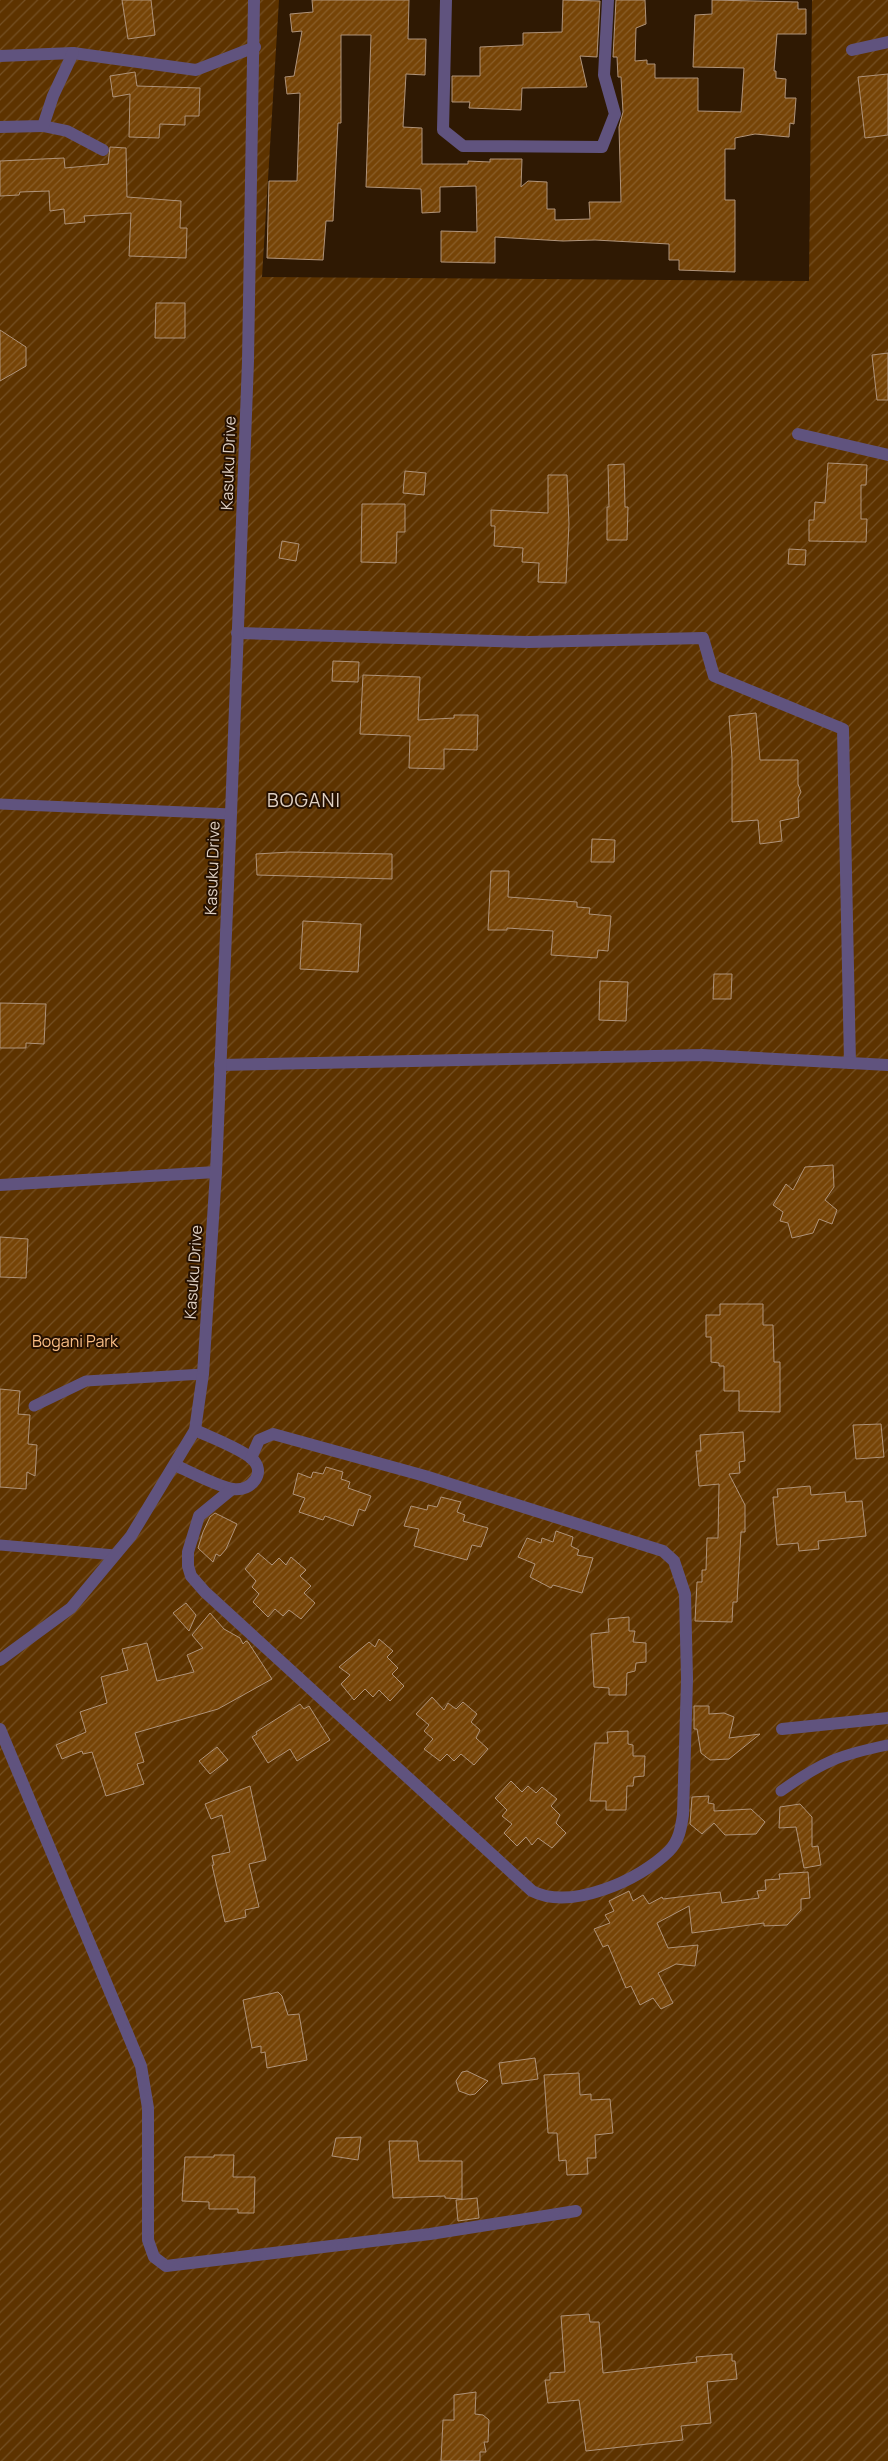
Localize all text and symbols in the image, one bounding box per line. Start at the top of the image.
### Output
street label: Kasuku Drive [215,415,241,511]
district label: BOGANI [267,787,341,813]
street label: Kasuku Drive [199,820,225,916]
street label: Kasuku Drive [179,1224,207,1320]
park label: Bogani Park [32,1330,119,1352]

